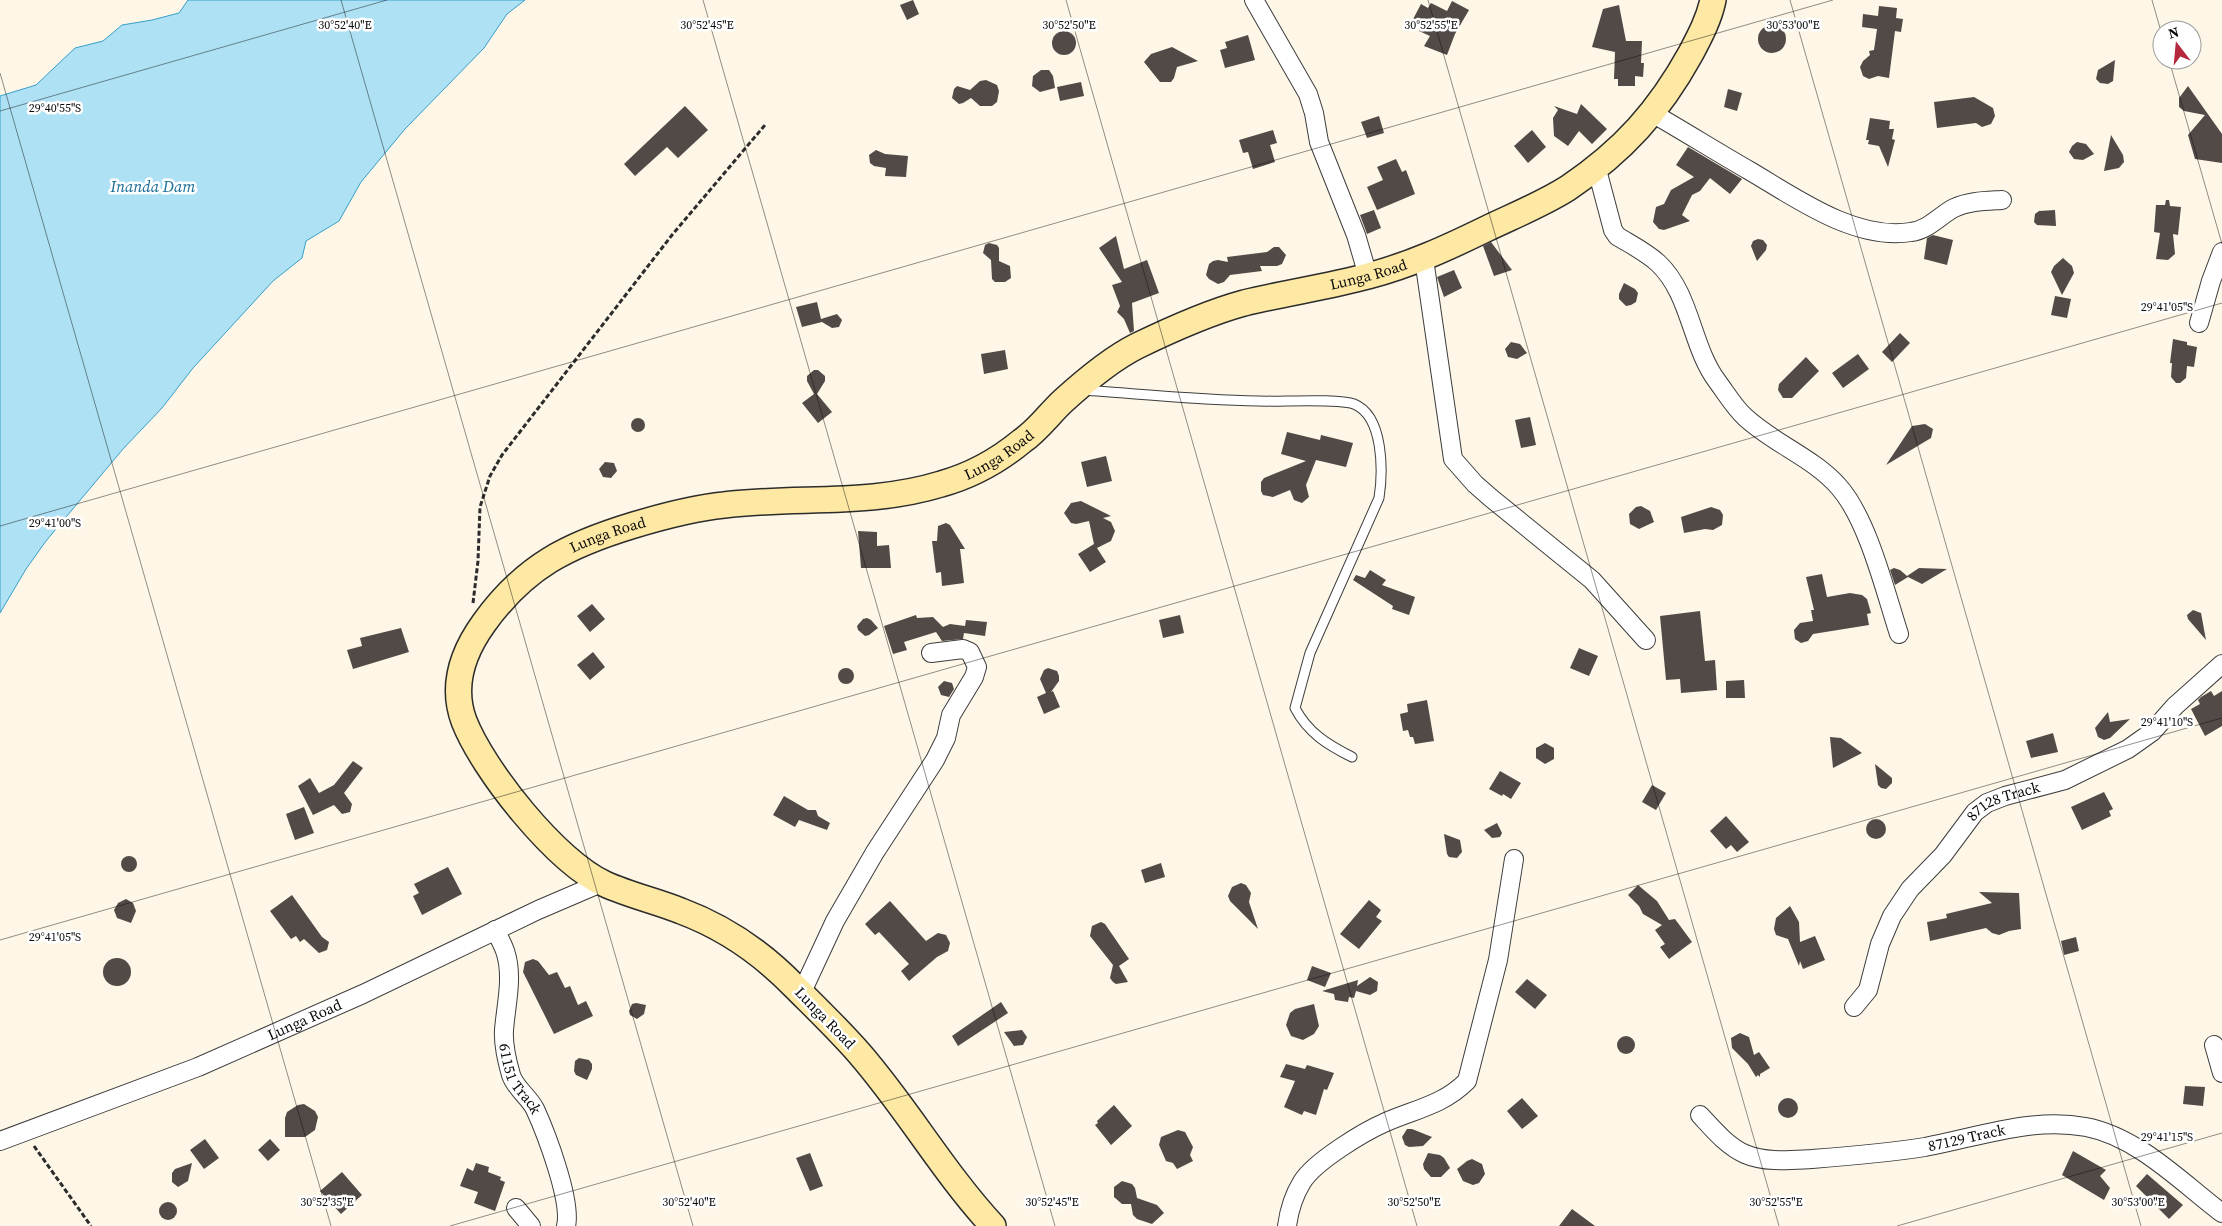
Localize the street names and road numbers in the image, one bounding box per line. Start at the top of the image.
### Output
street label: Lunga Road [1328,253,1410,295]
street label: Lunga Road [961,425,1039,485]
street label: Lunga Road [566,511,648,558]
street label: 87128 Track [1961,776,2043,825]
street label: Lunga Road [790,982,861,1054]
street label: Lunga Road [264,994,345,1045]
street label: 61151 Track [494,1042,547,1118]
street label: 87129 Track [1926,1119,2008,1156]

